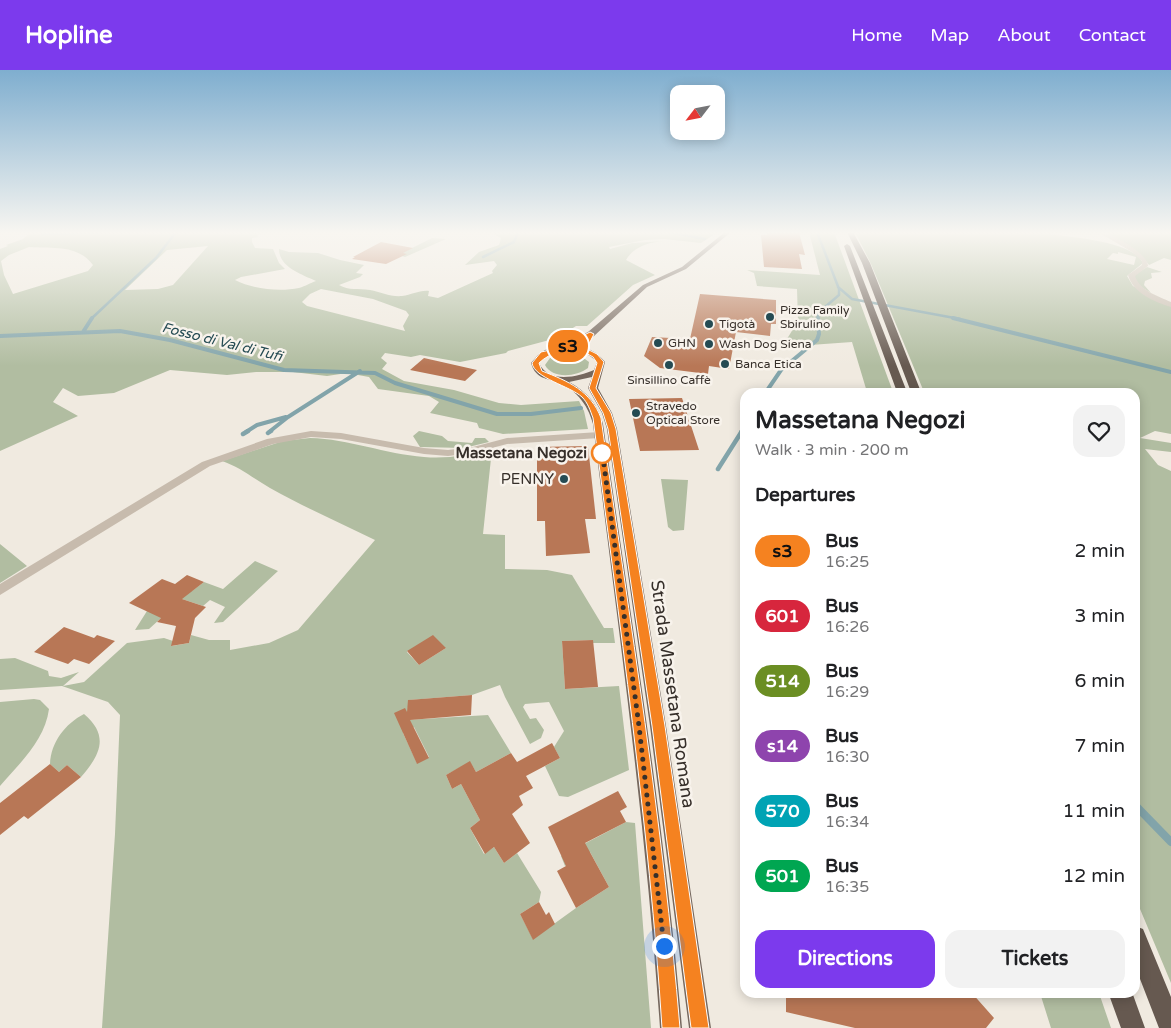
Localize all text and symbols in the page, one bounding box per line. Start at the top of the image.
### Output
text: Hopline [25,21,113,50]
text: Home [851,24,902,46]
text: Map [930,24,969,46]
text: About [997,24,1051,46]
text: Contact [1079,24,1146,46]
north arrow [670,85,725,140]
map controls [670,85,725,140]
place label: Pizza Family Sbirulino [780,303,850,331]
marker: Pizza Family Sbirulino [764,311,776,323]
place label: Tigotà [719,317,755,331]
marker: Tigotà [703,318,715,330]
water label: Fosso di Val di Tufi [160,319,286,366]
line badge: s3 [546,330,590,362]
text: s3 [558,335,578,357]
place label: GHN [668,336,696,350]
marker: GHN [652,337,664,349]
place label: Wash Dog Siena [719,337,811,351]
marker: Wash Dog Siena [703,338,715,350]
place label: Banca Etica [735,357,802,371]
marker: Banca Etica [719,358,731,370]
marker: Sinsillino Caffè [663,359,675,371]
place label: Sinsillino Caffè [627,373,711,387]
place label: Stravedo Optical Store [646,399,720,427]
button: heart [1073,405,1125,457]
text: Massetana Negozi [755,406,965,435]
marker: Stravedo Optical Store [630,407,642,419]
text: Walk · 3 min · 200 m [755,440,909,460]
marker: Massetana Negozi [591,442,613,464]
place label: Massetana Negozi [455,444,587,463]
place label: PENNY [501,470,554,488]
marker: PENNY [558,473,570,485]
text: Departures [755,484,855,506]
text: Bus [825,530,859,552]
text: s3 [773,540,792,562]
text: 2 min [1074,540,1125,562]
text: 16:25 [825,552,869,572]
street label: Strada Massetana Romana [646,579,700,809]
text: Bus [825,595,859,617]
text: 601 [766,605,799,627]
text: 3 min [1074,605,1125,627]
text: 16:26 [825,617,869,637]
text: Bus [825,660,859,682]
text: 514 [766,670,799,692]
text: 6 min [1074,670,1125,692]
text: 16:29 [825,682,869,702]
text: Bus [825,725,859,747]
text: s14 [767,735,798,757]
text: 7 min [1074,735,1125,757]
text: 16:30 [825,747,869,767]
text: Bus [825,790,859,812]
text: 570 [766,800,799,822]
text: 11 min [1062,800,1125,822]
text: 16:34 [825,812,869,832]
text: Bus [825,855,859,877]
text: 501 [766,865,799,887]
text: 12 min [1062,865,1125,887]
text: 16:35 [825,877,869,897]
button: Directions [755,930,935,988]
button: Tickets [945,930,1125,988]
your location [652,934,677,959]

